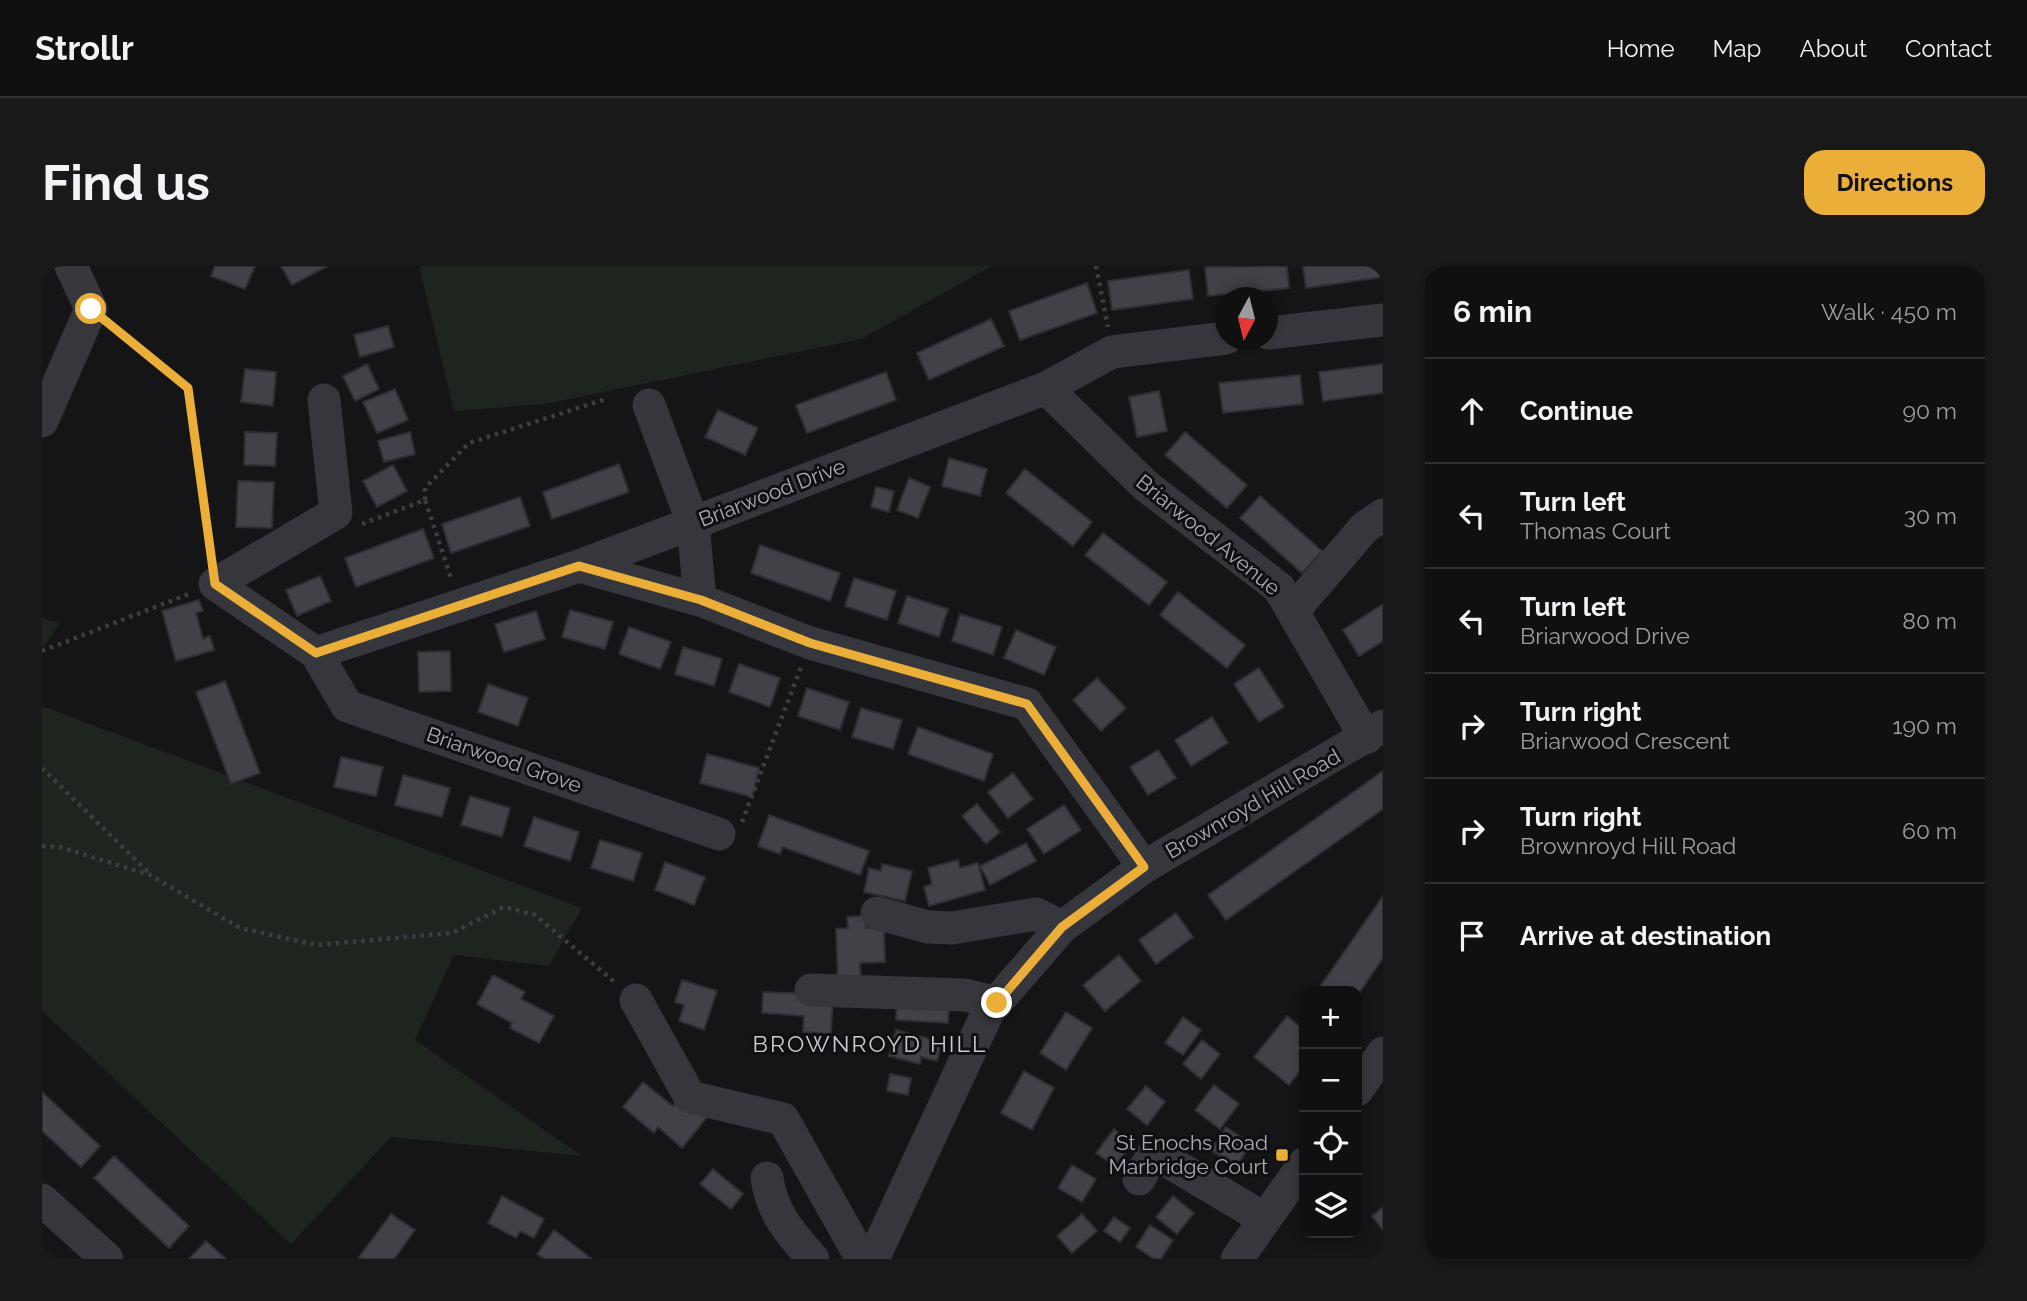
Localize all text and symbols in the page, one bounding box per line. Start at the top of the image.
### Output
text: Strollr [35,29,134,68]
text: Home [1607,34,1675,63]
text: Map [1713,34,1761,63]
text: About [1799,34,1867,63]
text: Contact [1905,34,1992,63]
button: Directions [1804,150,1985,215]
text: Find us [42,154,210,211]
north arrow [1215,287,1278,350]
route start [75,293,106,324]
text: 6 min [1453,294,1532,329]
text: Walk · 450 m [1821,298,1957,325]
icon: ahead [1453,392,1491,430]
text: Continue [1520,396,1633,426]
text: 90 m [1902,397,1957,424]
street label: Briarwood Drive [695,453,849,532]
street label: Briarwood Avenue [1131,469,1285,600]
text: Turn left [1520,487,1626,517]
icon: left [1453,497,1491,535]
text: 30 m [1904,502,1957,529]
text: Thomas Court [1520,517,1671,544]
text: Turn left [1520,592,1626,622]
icon: left [1453,602,1491,640]
text: 80 m [1902,607,1957,634]
text: Briarwood Drive [1520,622,1690,649]
text: Turn right [1520,697,1641,727]
icon: right [1453,707,1491,745]
text: 190 m [1893,712,1957,739]
street label: Briarwood Grove [423,721,585,798]
text: Briarwood Crescent [1520,727,1730,754]
street label: Brownroyd Hill Road [1161,743,1345,864]
text: Turn right [1520,802,1641,832]
icon: right [1453,812,1491,850]
text: 60 m [1902,817,1957,844]
text: Brownroyd Hill Road [1520,832,1736,859]
icon: arrive [1453,917,1491,955]
text: Arrive at destination [1520,921,1771,951]
map controls [1299,986,1362,1238]
button: + [1299,986,1362,1049]
route end [981,987,1012,1018]
district label: BROWNROYD HILL [753,1030,987,1057]
button: − [1299,1049,1362,1112]
button: locate [1299,1112,1362,1175]
place label: St Enochs Road Marbridge Court [1108,1130,1268,1179]
marker: St Enochs Road Marbridge Court [1274,1147,1290,1163]
button: layers [1299,1175,1362,1238]

